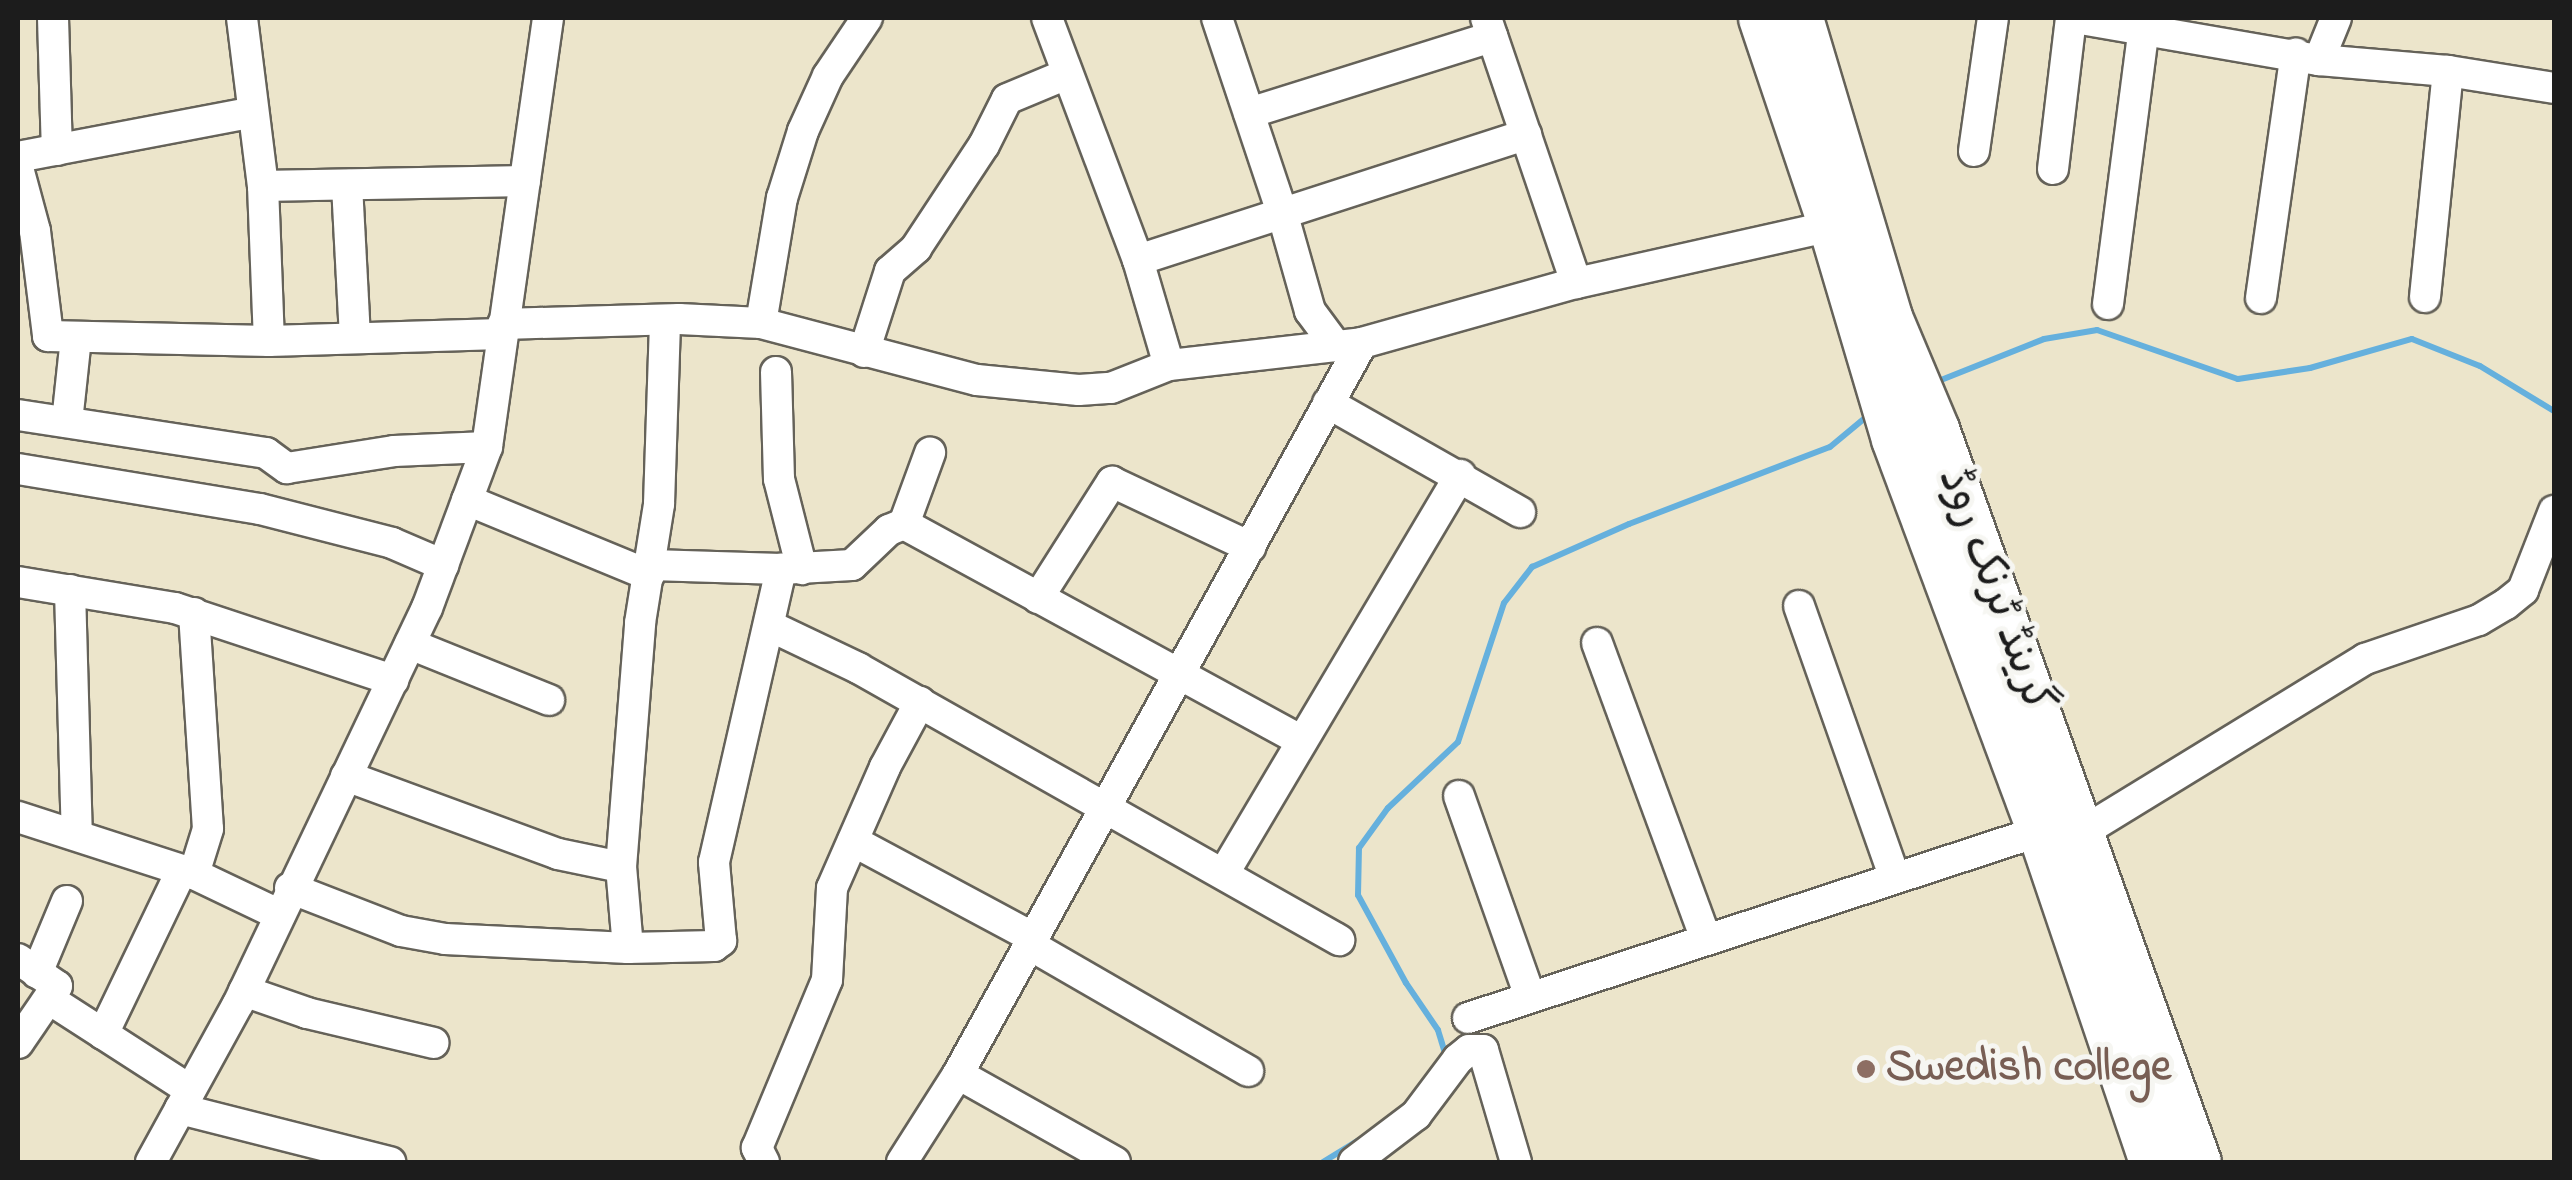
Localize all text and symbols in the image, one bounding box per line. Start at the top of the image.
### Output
street label: گرینڈ ٹرنک روڈ [1925,461,2063,721]
place label: Swedish college [1886,1042,2171,1096]
marker: Swedish college [1855,1058,1877,1080]

